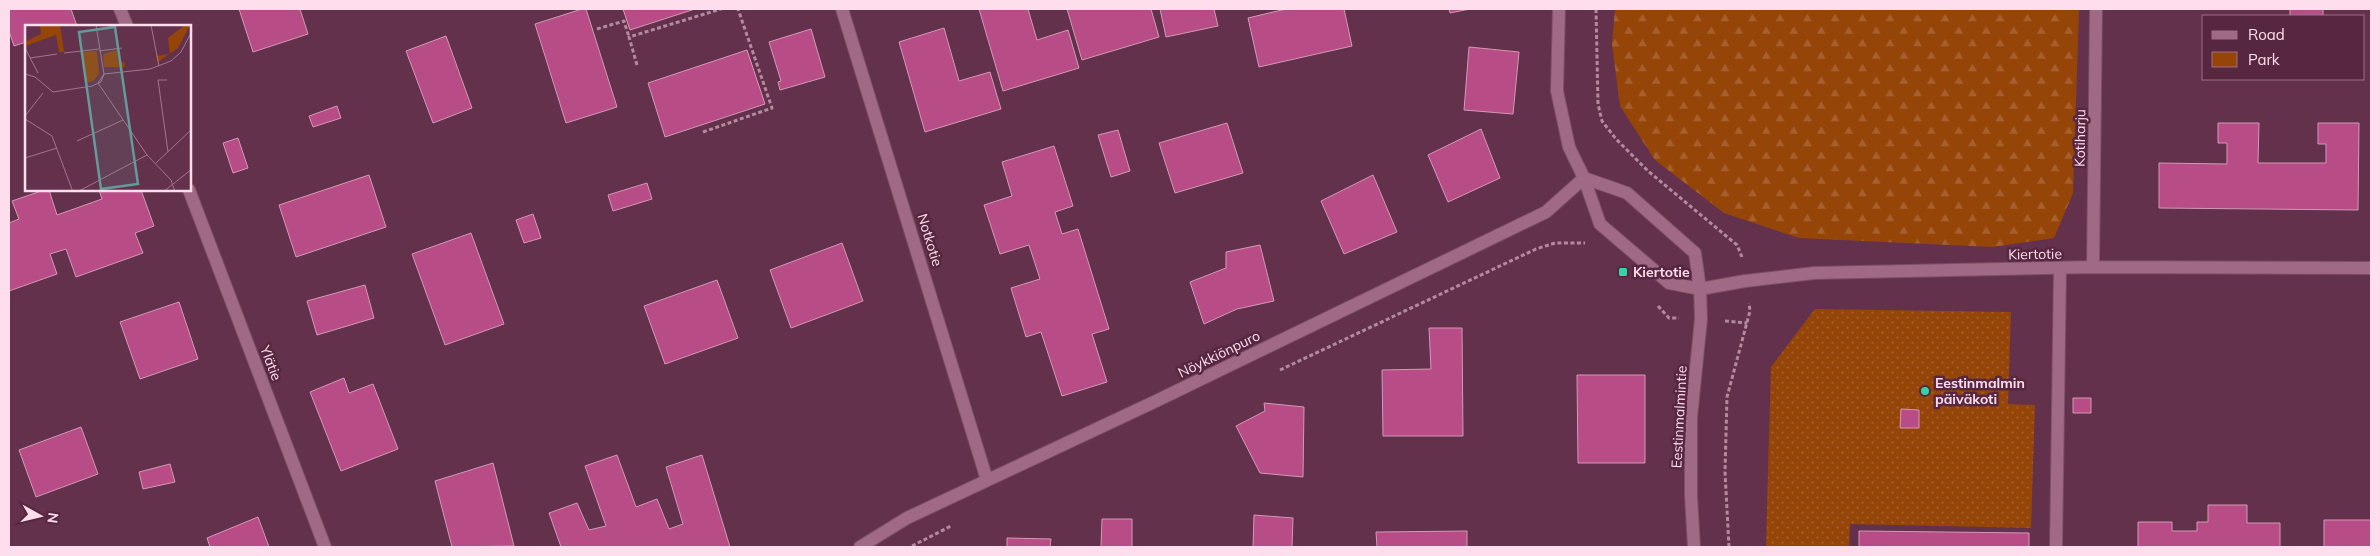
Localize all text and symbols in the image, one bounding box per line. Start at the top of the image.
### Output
legend [2202,15,2365,80]
inset map [25,25,191,191]
text: Road [2248,25,2285,44]
text: Park [2248,50,2280,69]
street label: Kotiharju [2070,109,2090,167]
street label: Notkotie [913,212,947,268]
street label: Kiertotie [2008,245,2062,263]
place label: Kiertotie [1633,263,1690,281]
marker: Kiertotie [1617,266,1629,278]
street label: Nöykkiönpuro [1175,326,1263,382]
street label: Ylätie [256,342,286,383]
street label: Eestinmalmintie [1667,365,1691,469]
place label: Eestinmalmin päiväkoti [1935,374,2025,408]
marker: Eestinmalmin päiväkoti [1919,385,1931,397]
north arrow [15,491,65,541]
text: N [43,511,63,524]

